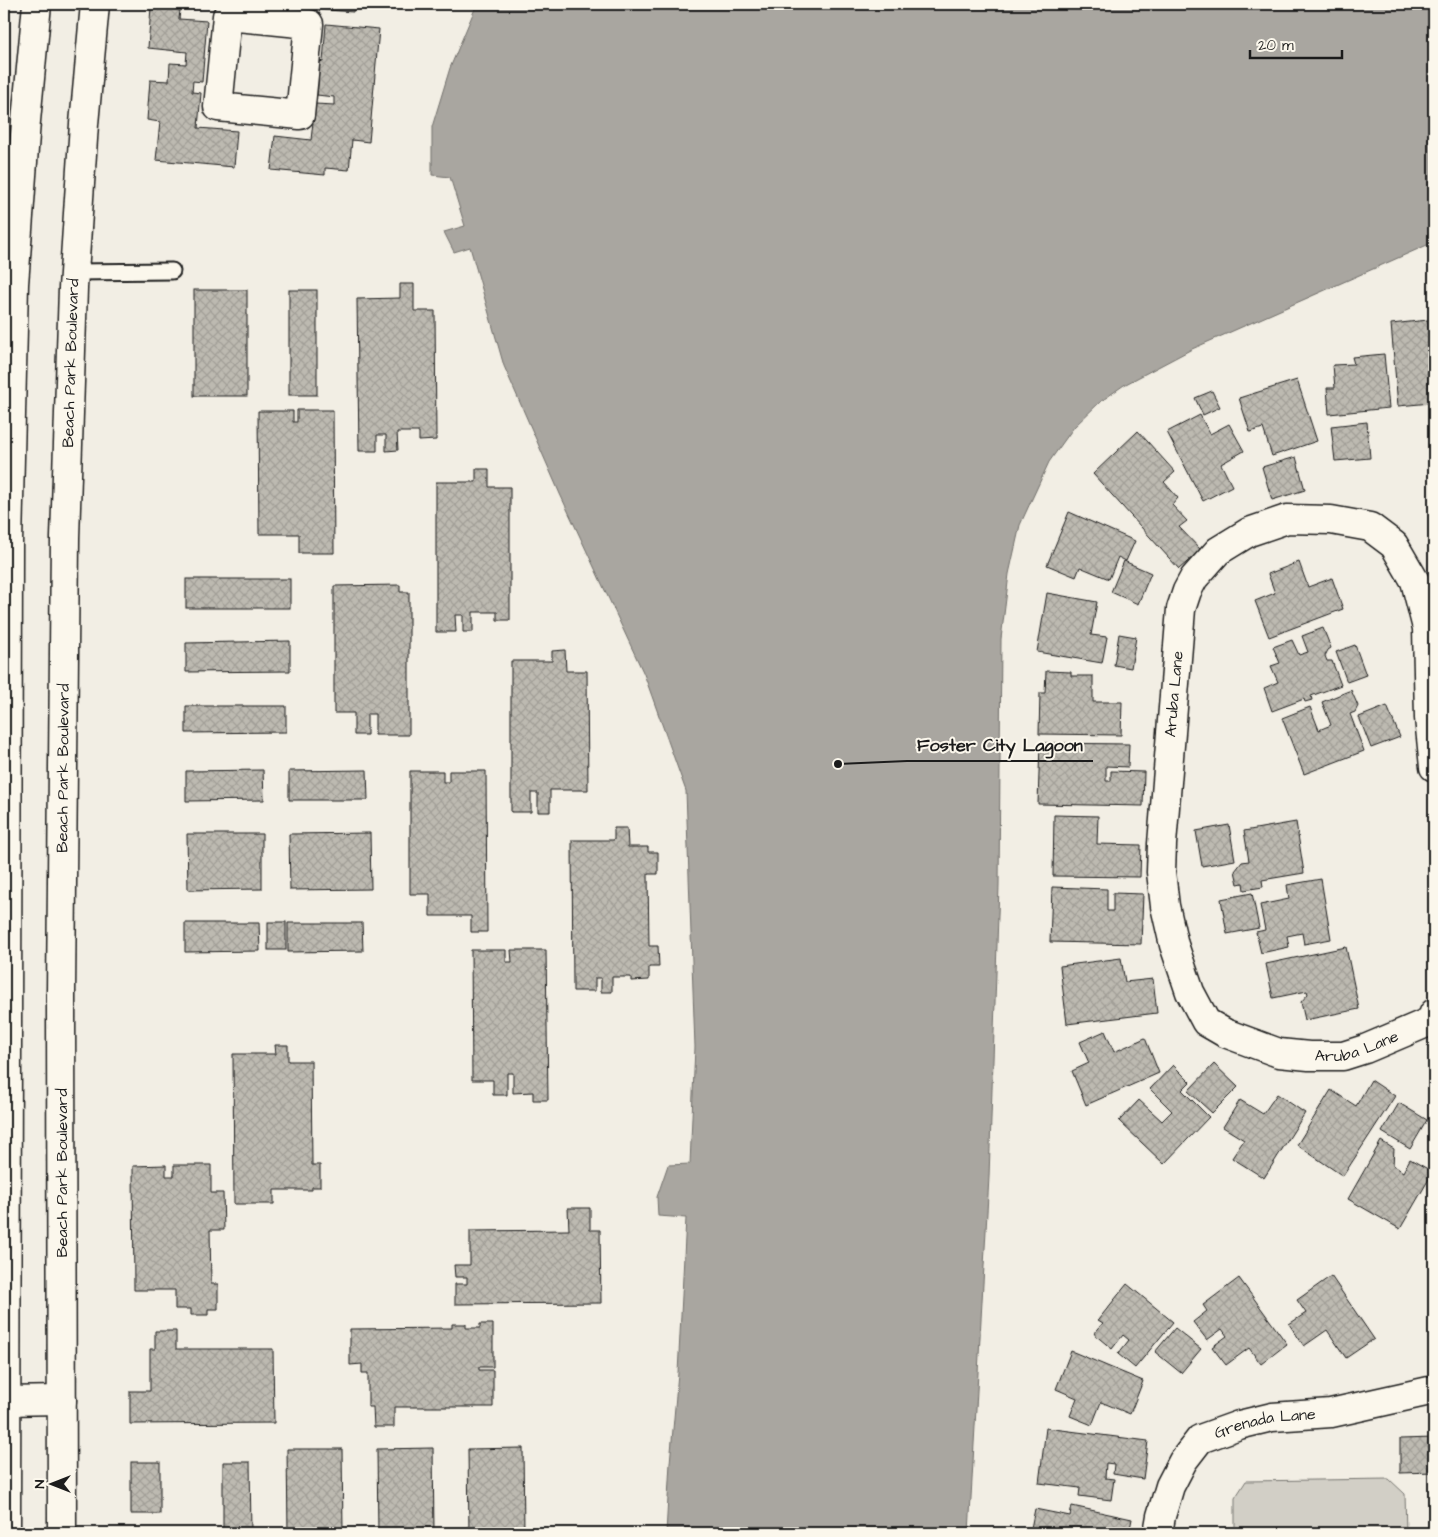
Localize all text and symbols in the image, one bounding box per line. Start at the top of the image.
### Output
scale bar [1250,28,1343,60]
text: 20 m [1258,35,1294,56]
street label: Beach Park Boulevard [57,278,85,448]
street label: Aruba Lane [1159,650,1189,738]
street label: Beach Park Boulevard [51,683,75,853]
callout: Foster City Lagoon [907,728,1093,761]
text: Foster City Lagoon [917,733,1083,759]
street label: Aruba Lane [1315,1025,1402,1067]
street label: Beach Park Boulevard [51,1088,73,1258]
street label: Grenada Lane [1211,1403,1317,1444]
north arrow [28,1460,78,1510]
text: N [30,1479,50,1488]

